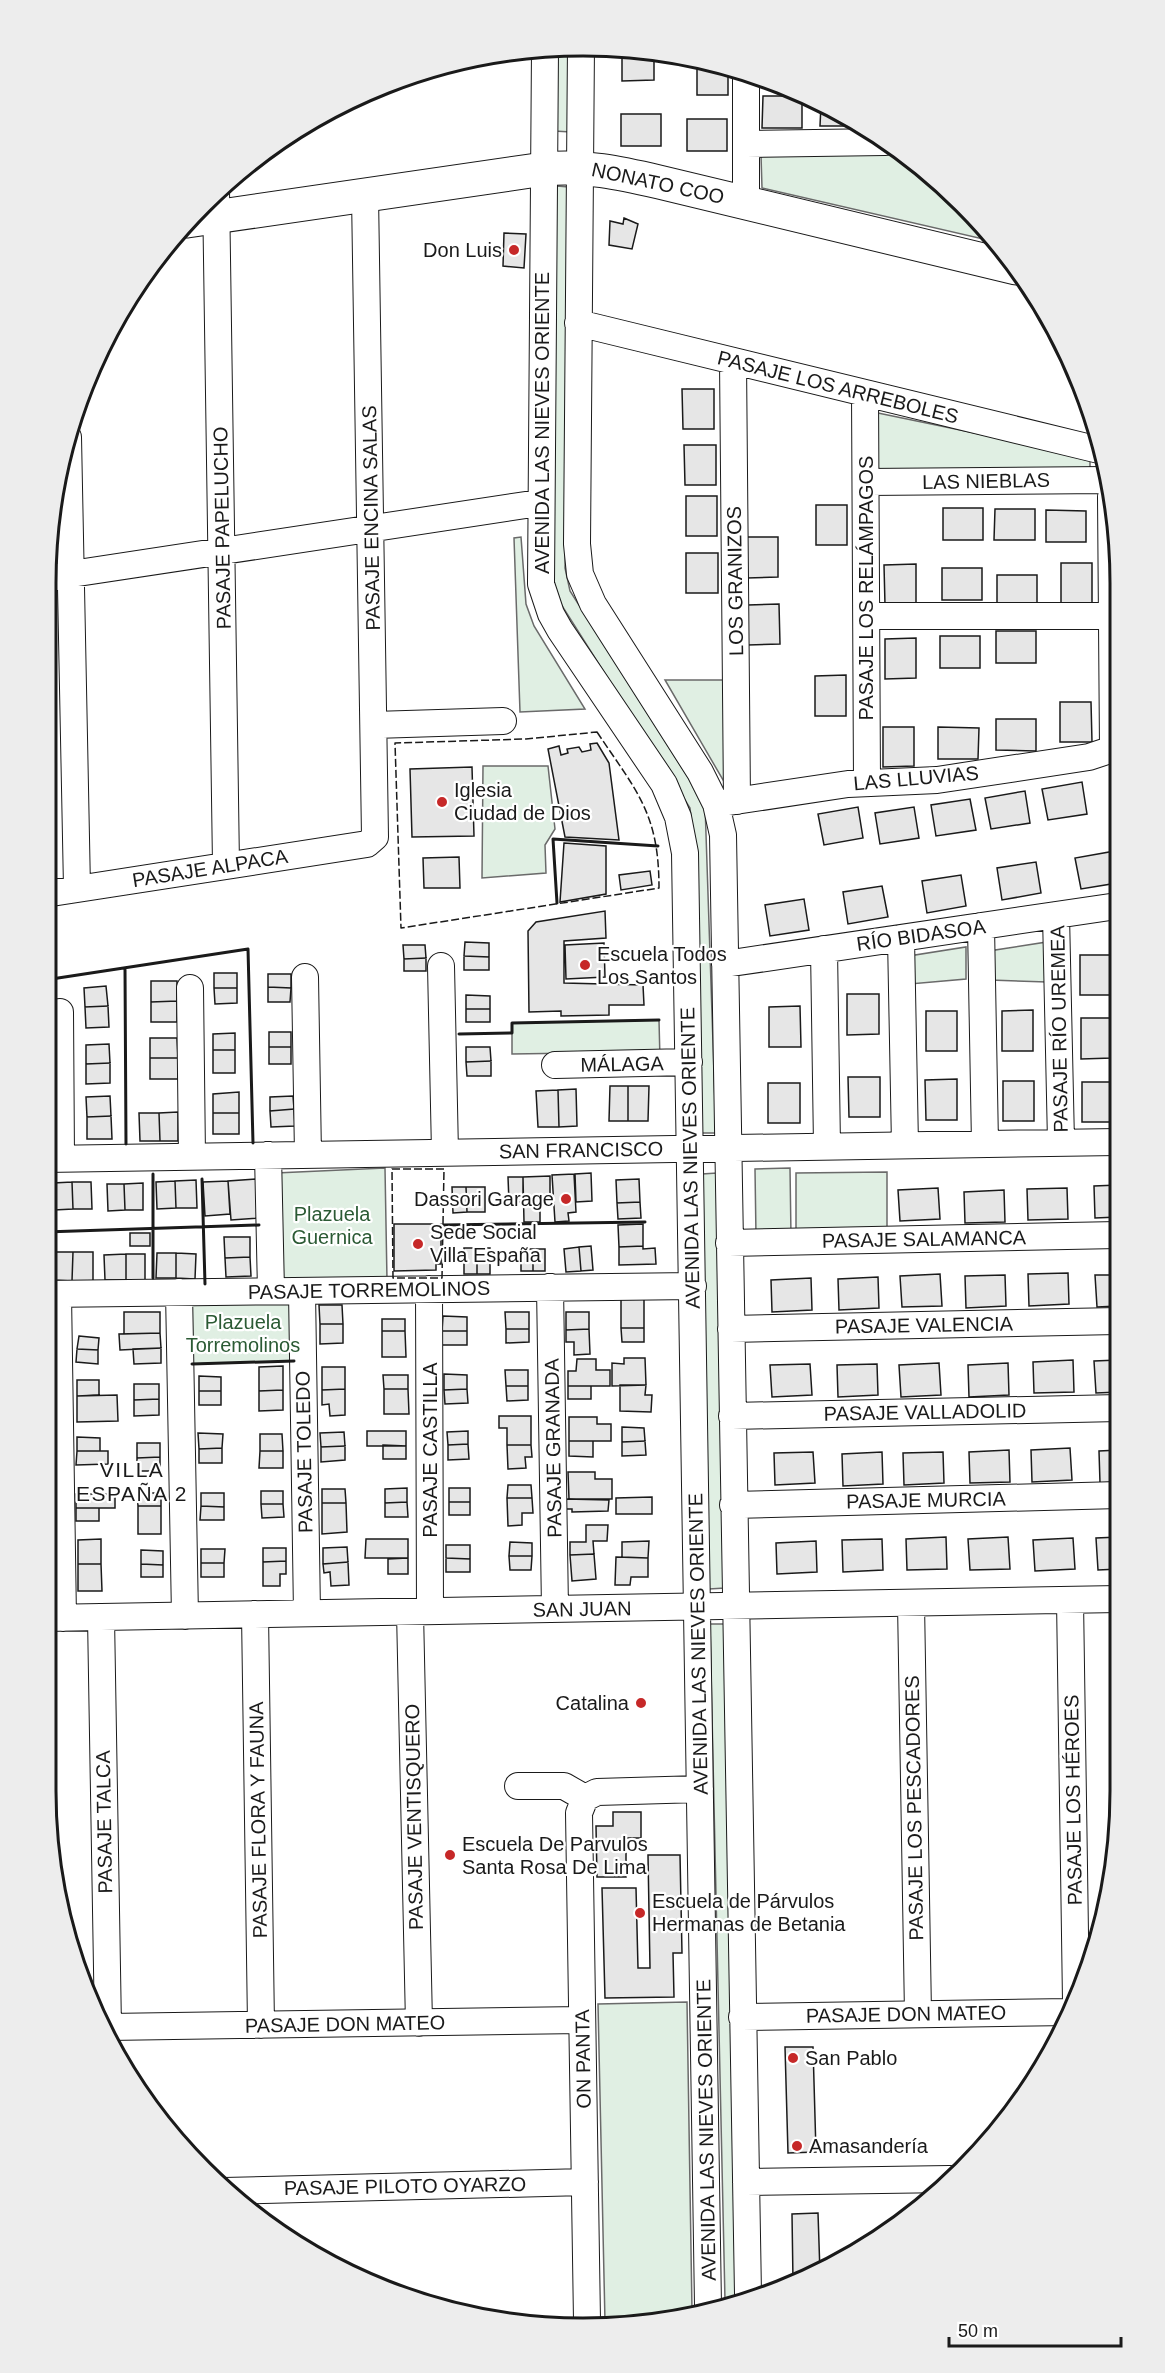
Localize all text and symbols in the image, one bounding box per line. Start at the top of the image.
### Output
street label: NONATO COO [590,158,726,208]
place label: Don Luis [423,239,502,261]
marker: Don Luis [507,243,521,257]
street label: AVENIDA LAS NIEVES ORIENTE [531,272,553,574]
street label: PASAJE LOS ARREBOLES [715,346,961,428]
street label: PASAJE ENCINA SALAS [358,405,384,631]
street label: PASAJE PAPELUCHO [209,426,235,630]
street label: PASAJE LOS RELÁMPAGOS [855,456,877,720]
street label: LAS NIEBLAS [922,469,1050,493]
street label: LOS GRANIZOS [723,506,747,656]
street label: LAS LLUVIAS [852,762,980,794]
place label: Iglesia Ciudad de Dios [454,779,591,824]
marker: Iglesia Ciudad de Dios [435,795,449,809]
street label: PASAJE ALPACA [131,845,290,891]
street label: RÍO BIDASOA [855,915,988,955]
street label: PASAJE RÍO UREMEA [1046,924,1072,1133]
place label: Escuela Todos Los Santos [597,943,727,988]
marker: Escuela Todos Los Santos [578,958,592,972]
street label: AVENIDA LAS NIEVES ORIENTE [676,1007,704,1309]
street label: MÁLAGA [580,1052,665,1076]
street label: SAN FRANCISCO [499,1138,663,1162]
place label: Dassori Garage [414,1188,554,1210]
marker: Dassori Garage [559,1192,573,1206]
park label: Plazuela Guernica [291,1203,373,1248]
place label: Sede Social Villa España [430,1221,542,1266]
street label: PASAJE SALAMANCA [822,1226,1027,1252]
marker: Sede Social Villa España [411,1237,425,1251]
street label: PASAJE TORREMOLINOS [248,1277,490,1303]
park label: Plazuela Torremolinos [186,1311,300,1356]
street label: PASAJE VALENCIA [835,1312,1014,1338]
street label: PASAJE GRANADA [540,1357,566,1538]
street label: PASAJE CASTILLA [419,1362,441,1538]
street label: PASAJE TOLEDO [292,1371,316,1533]
street label: PASAJE VALLADOLID [823,1399,1027,1425]
district label: VILLA ESPAÑA 2 [76,1458,188,1505]
street label: PASAJE MURCIA [846,1488,1007,1512]
street label: AVENIDA LAS NIEVES ORIENTE [684,1493,712,1795]
street label: SAN JUAN [532,1597,632,1621]
street label: PASAJE LOS PESCADORES [901,1675,927,1941]
place label: Catalina [556,1692,630,1714]
street label: PASAJE LOS HÉROES [1060,1694,1086,1906]
marker: Catalina [634,1696,648,1710]
street label: PASAJE FLORA Y FAUNA [245,1701,271,1939]
street label: PASAJE VENTISQUERO [401,1704,427,1930]
street label: PASAJE TALCA [92,1749,116,1894]
place label: Escuela De Parvulos Santa Rosa De Lima [462,1833,648,1878]
marker: Escuela De Parvulos Santa Rosa De Lima [443,1848,457,1862]
place label: Escuela de Párvulos Hermanas de Betania [652,1890,846,1935]
marker: Escuela de Párvulos Hermanas de Betania [633,1906,647,1920]
street label: AVENIDA LAS NIEVES ORIENTE [692,1979,720,2281]
street label: PASAJE DON MATEO [806,2001,1006,2027]
street label: ON PANTA [571,2009,595,2109]
street label: PASAJE DON MATEO [245,2011,445,2037]
place label: San Pablo [805,2047,897,2069]
marker: San Pablo [786,2051,800,2065]
place label: Amasandería [809,2135,929,2157]
marker: Amasandería [790,2139,804,2153]
street label: PASAJE PILOTO OYARZO [284,2173,526,2199]
scale bar [949,2310,1122,2348]
text: 50 m [958,2321,998,2341]

